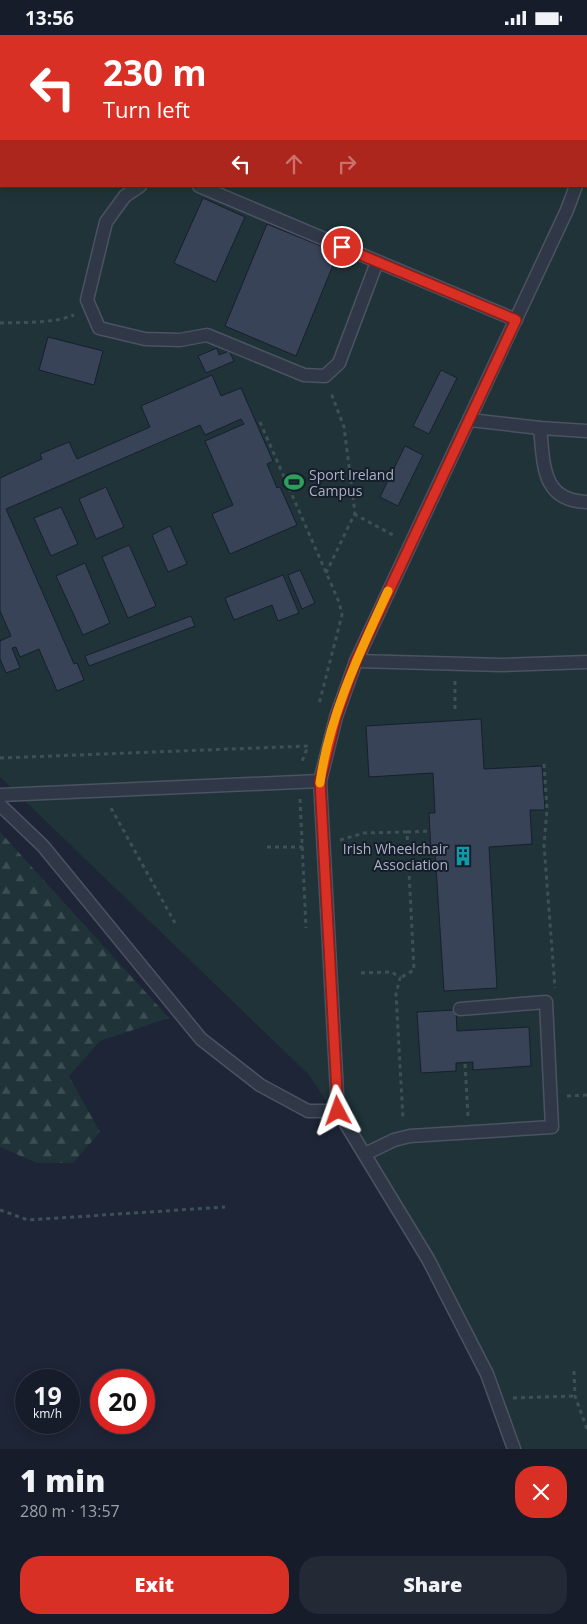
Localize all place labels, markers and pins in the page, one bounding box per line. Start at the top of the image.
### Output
pin [321,226,363,268]
place label: Sport Ireland Campus [309,465,394,500]
sports icon: Sport Ireland Campus [283,471,305,493]
place label: Irish Wheelchair Association [343,839,448,874]
building icon: Irish Wheelchair Association [452,845,474,867]

